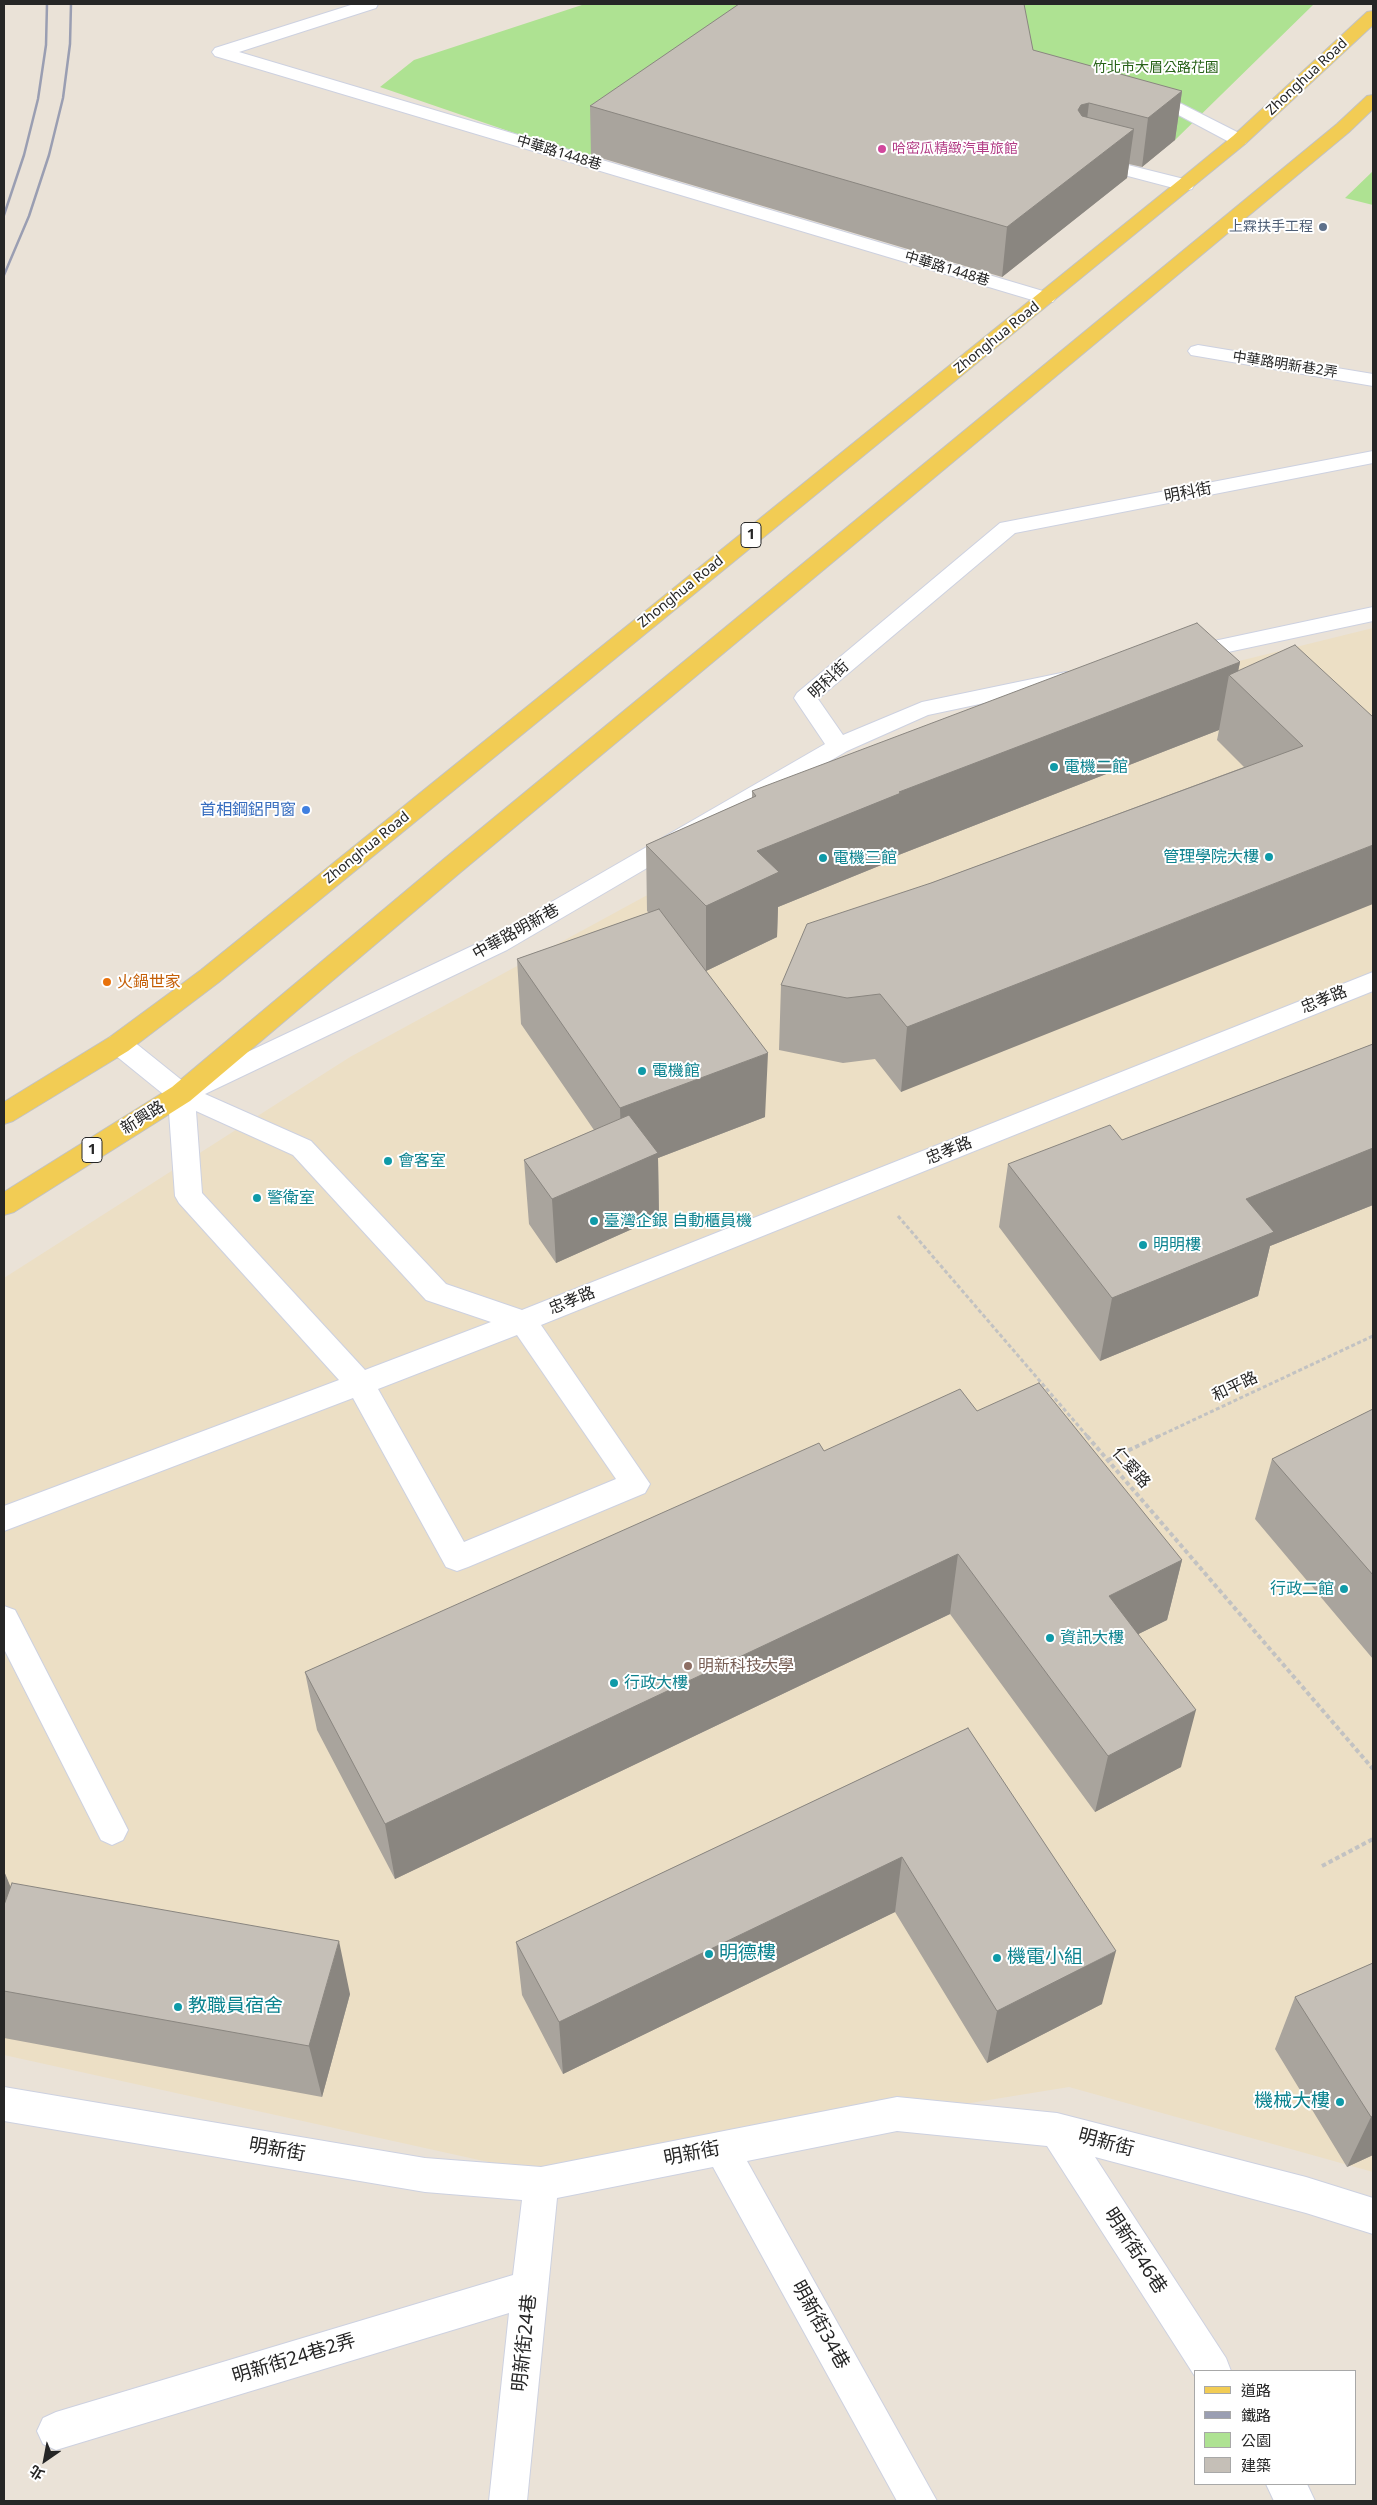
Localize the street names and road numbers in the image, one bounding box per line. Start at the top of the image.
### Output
street label: Zhonghua Road [1263,35,1351,119]
street label: 中華路1448巷 [514,132,604,174]
street label: 中華路1448巷 [902,248,992,290]
street label: Zhonghua Road [951,298,1043,378]
street label: 中華路明新巷2弄 [1231,348,1339,382]
street label: 明科街 [1163,479,1213,507]
road number: 1 [741,522,761,548]
street label: Zhonghua Road [635,552,727,632]
street label: 明科街 [805,657,853,703]
street label: Zhonghua Road [321,808,413,888]
street label: 中華路明新巷 [469,900,563,964]
street label: 忠孝路 [1298,982,1350,1018]
street label: 新興路 [118,1097,168,1139]
street label: 忠孝路 [923,1133,975,1169]
road number: 1 [82,1138,102,1162]
street label: 忠孝路 [546,1283,598,1319]
street label: 和平路 [1209,1368,1261,1406]
street label: 仁愛路 [1108,1444,1154,1492]
street label: 明新街 [1076,2125,1136,2161]
street label: 明新街 [247,2134,307,2166]
street label: 明新街 [662,2137,722,2171]
street label: 明新街46巷 [1099,2204,1171,2298]
street label: 明新街34巷 [786,2277,854,2373]
street label: 明新街24巷 [509,2293,541,2393]
street label: 明新街24巷2弄 [230,2329,358,2389]

